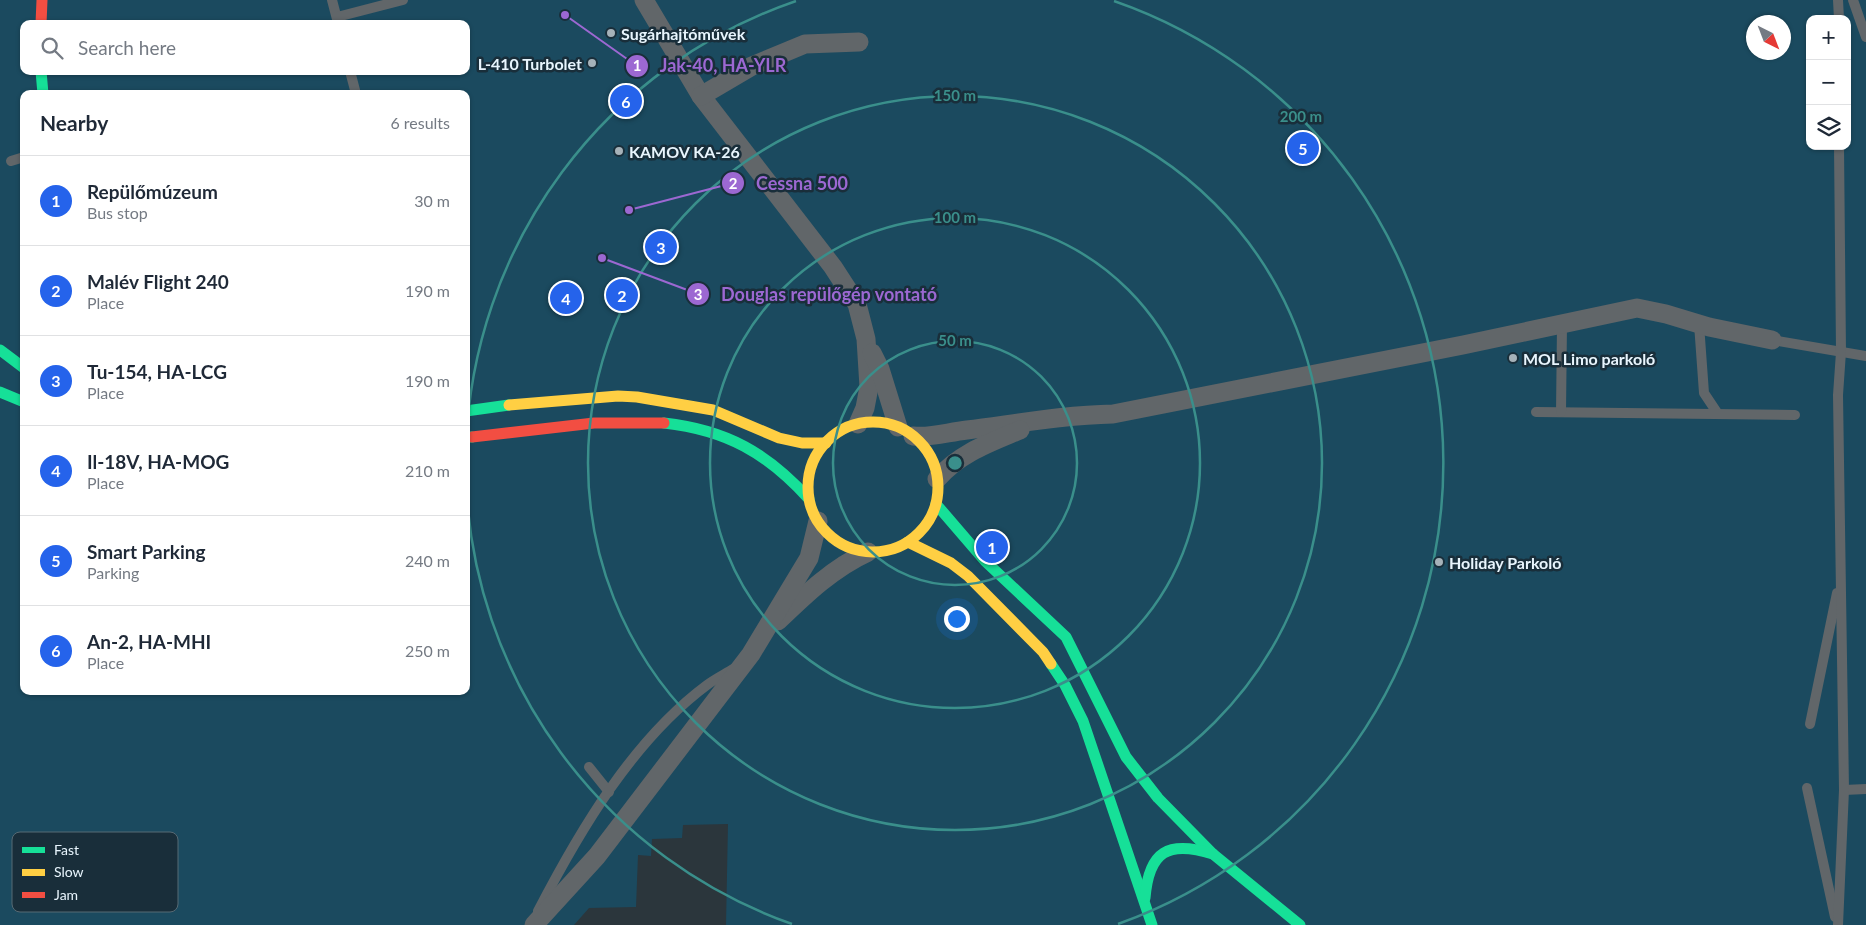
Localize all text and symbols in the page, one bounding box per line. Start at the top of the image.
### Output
north arrow [1746,15,1791,60]
map controls [1806,15,1851,150]
button: + [1806,15,1851,60]
search box [20,20,470,75]
place label: Sugárhajtóművek [621,24,746,43]
marker: Sugárhajtóművek [605,27,617,39]
icon: search [38,34,66,62]
text: Search here [78,36,176,59]
callout: Jak-40, HA-YLR [624,49,796,82]
place label: L-410 Turbolet [478,54,582,73]
text: Jak-40, HA-YLR [660,54,787,76]
text: 1 [633,56,641,74]
marker: L-410 Turbolet [586,57,598,69]
button: − [1806,60,1851,105]
pin: 6 [610,82,642,120]
text: 150 m [934,86,976,104]
button: layers [1806,105,1851,150]
text: 200 m [1280,107,1322,125]
text: Nearby [40,110,108,135]
text: 6 results [390,113,450,132]
pin: 5 [1287,129,1319,167]
place label: KAMOV KA-26 [629,142,740,161]
marker: KAMOV KA-26 [613,145,625,157]
callout: Cessna 500 [721,167,858,200]
text: Cessna 500 [756,172,848,194]
text: 2 [729,174,738,192]
text: Repülőmúzeum [87,180,218,203]
text: 1 [51,191,61,210]
text: 30 m [414,191,450,210]
text: Bus stop [87,203,148,222]
text: 100 m [934,208,976,226]
pin: 3 [645,228,677,266]
text: Malév Flight 240 [87,270,229,293]
pin: 2 [606,276,638,314]
callout: Douglas repülőgép vontató [686,278,947,311]
pin: 4 [550,279,582,317]
text: 2 [51,281,61,300]
text: 190 m [405,281,450,300]
text: Douglas repülőgép vontató [721,283,937,305]
text: 3 [694,285,702,303]
text: Place [87,293,124,312]
text: 50 m [938,331,972,349]
place label: MOL Limo parkoló [1523,349,1655,368]
marker: MOL Limo parkoló [1507,352,1519,364]
text: Tu-154, HA-LCG [87,360,227,383]
text: 3 [51,371,61,390]
text: 190 m [405,371,450,390]
text: Place [87,383,124,402]
text: Il-18V, HA-MOG [87,450,229,473]
centre of rings [946,454,964,472]
text: 4 [51,461,61,480]
text: 210 m [405,461,450,480]
text: Place [87,473,124,492]
pin: 1 [976,528,1008,566]
text: Smart Parking [87,540,206,563]
text: 5 [51,551,61,570]
text: 240 m [405,551,450,570]
place label: Holiday Parkoló [1449,553,1561,572]
marker: Holiday Parkoló [1433,556,1445,568]
text: Parking [87,563,139,582]
your location [944,606,970,632]
text: An-2, HA-MHI [87,630,211,653]
text: 6 [51,641,61,660]
text: 250 m [405,641,450,660]
text: Place [87,653,124,672]
legend [12,832,178,912]
text: Fast [54,841,79,858]
text: Slow [54,863,84,880]
text: Jam [54,886,78,903]

